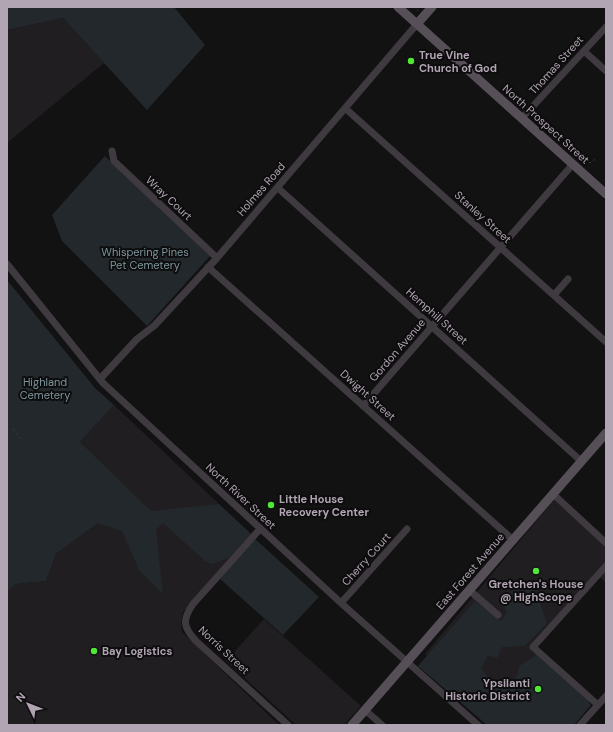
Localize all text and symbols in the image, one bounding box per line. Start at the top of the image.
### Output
street label: Thomas Street [526,33,586,97]
place label: True Vine Church of God [419,48,497,75]
marker: True Vine Church of God [406,56,416,66]
street label: North Prospect Street [500,81,592,167]
street label: Holmes Road [234,159,288,219]
street label: Wray Court [143,173,195,223]
street label: Stanley Street [452,188,514,246]
park label: Whispering Pines Pet Cemetery [101,245,189,272]
street label: Hemphill Street [403,285,471,347]
street label: Gordon Avenue [366,316,428,384]
street label: Dwight Street [337,367,399,423]
park label: Highland Cemetery [20,375,70,402]
street label: North River Street [203,460,279,532]
place label: Little House Recovery Center [279,492,369,519]
marker: Little House Recovery Center [266,500,276,510]
street label: Cherry Court [338,530,394,588]
street label: East Forest Avenue [433,530,507,612]
marker: Gretchen's House @ HighScope [531,566,541,576]
place label: Gretchen's House @ HighScope [489,577,584,604]
street label: Norris Street [196,623,252,677]
place label: Bay Logistics [102,644,172,658]
marker: Bay Logistics [89,646,99,656]
place label: Ypsilanti Historic District [445,676,530,703]
north arrow [8,684,48,724]
marker: Ypsilanti Historic District [533,684,543,694]
text: N [13,689,29,705]

